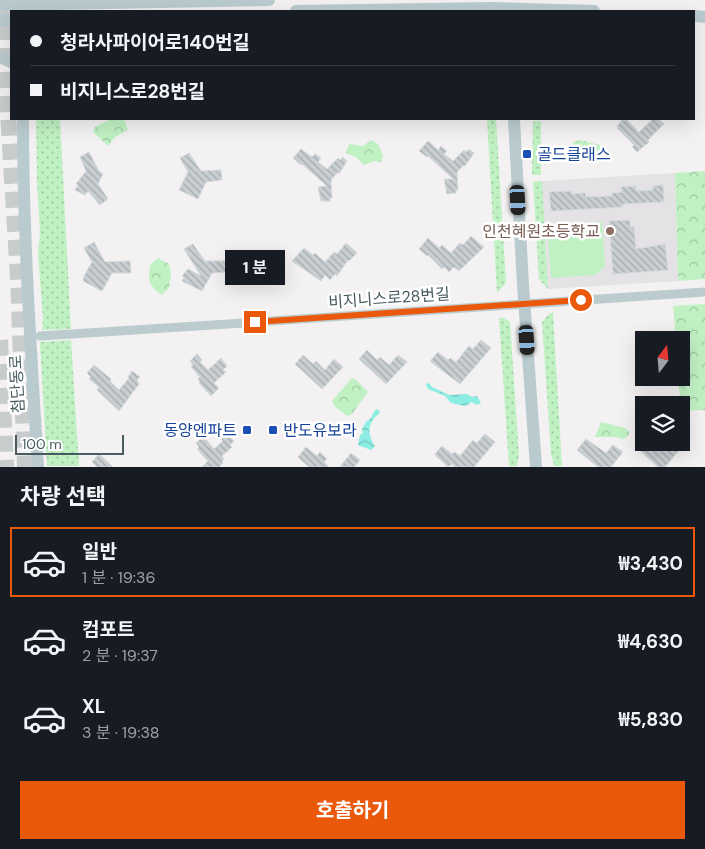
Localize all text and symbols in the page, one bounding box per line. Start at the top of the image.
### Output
text: 청라사파이어로140번길 [60,30,250,55]
text: 비지니스로28번길 [60,79,205,104]
place label: 골드클래스 [537,144,611,165]
marker: 골드클래스 [521,148,533,160]
car [509,185,526,215]
place label: 인천혜원초등학교 [482,221,600,242]
marker: 인천혜원초등학교 [604,225,616,237]
callout: 1 분 [225,250,285,284]
text: 1 분 [243,257,267,278]
street label: 비지니스로28번길 [328,283,450,313]
route start [570,289,592,311]
route end [244,311,266,333]
car [518,325,535,355]
north arrow [635,331,690,386]
map controls [635,331,690,451]
street label: 첨단동로 [5,354,29,414]
button: layers [635,396,690,451]
place label: 동양엔파트 [163,420,237,441]
place label: 반도유보라 [283,420,357,441]
marker: 동양엔파트 [241,424,253,436]
marker: 반도유보라 [267,424,279,436]
scale bar [15,432,124,455]
text: 100 m [22,435,62,453]
text: 차량 선택 [20,482,106,511]
text: 일반 [82,539,117,564]
icon: car [22,540,67,585]
text: ₩3,430 [618,551,683,576]
text: 1 분 · 19:36 [82,567,155,588]
text: 컴포트 [82,617,134,642]
icon: car [22,618,67,663]
text: ₩4,630 [618,629,683,654]
text: 2 분 · 19:37 [82,645,158,666]
text: XL [82,694,105,719]
icon: car [22,696,67,741]
text: ₩5,830 [618,707,683,732]
text: 3 분 · 19:38 [82,722,160,743]
button: 호출하기 [20,781,685,839]

